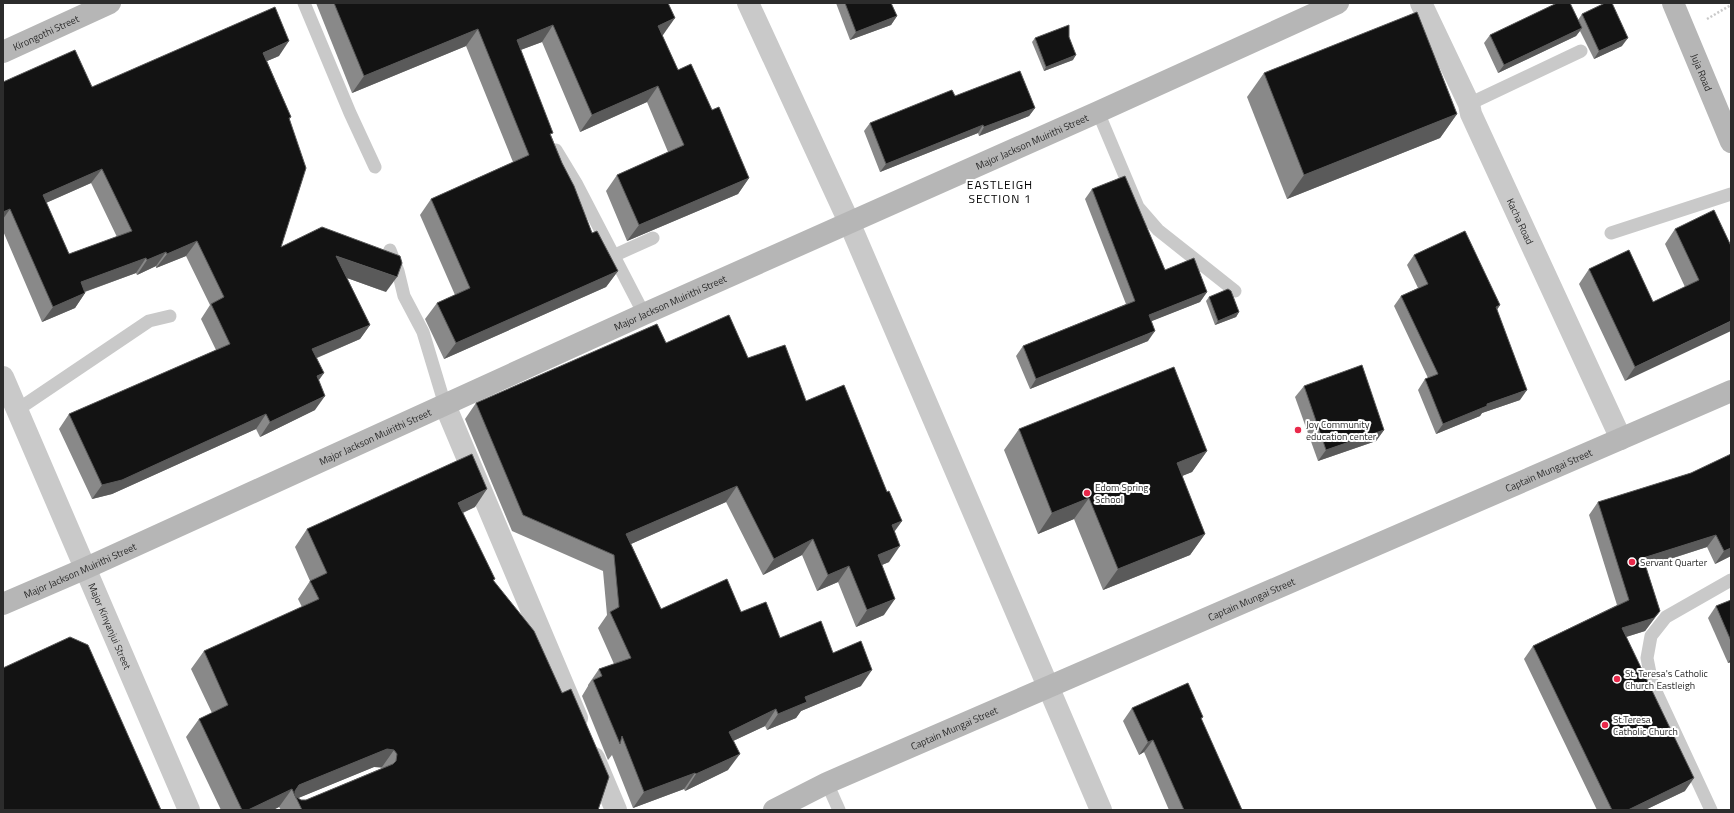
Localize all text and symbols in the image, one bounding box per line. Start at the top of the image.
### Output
street label: Kirongothi Street [10,11,82,54]
street label: Juja Road [1687,51,1716,93]
street label: Major Jackson Muirithi Street [973,110,1091,173]
district label: EASTLEIGH SECTION 1 [967,175,1033,208]
street label: Kacha Road [1503,196,1538,247]
street label: Major Jackson Muirithi Street [611,271,729,334]
street label: Major Jackson Muirithi Street [316,404,434,469]
place label: Joy Community education center [1306,417,1377,444]
marker: Joy Community education center [1293,425,1303,435]
street label: Captain Mungai Street [1503,444,1595,496]
place label: Edom Spring School [1095,480,1148,507]
marker: Edom Spring School [1082,488,1092,498]
street label: Major Jackson Muirithi Street [21,538,139,602]
place label: Servant Quarter [1640,555,1708,570]
marker: Servant Quarter [1627,557,1637,567]
street label: Captain Mungai Street [1205,573,1298,624]
street label: Major Kinyanjui Street [85,580,135,672]
place label: St. Teresa's Catholic Church Eastleigh [1625,666,1708,693]
marker: St. Teresa's Catholic Church Eastleigh [1612,674,1622,684]
street label: Captain Mungai Street [908,702,1000,753]
place label: St.Teresa Catholic Church [1613,712,1678,739]
marker: St.Teresa Catholic Church [1600,720,1610,730]

